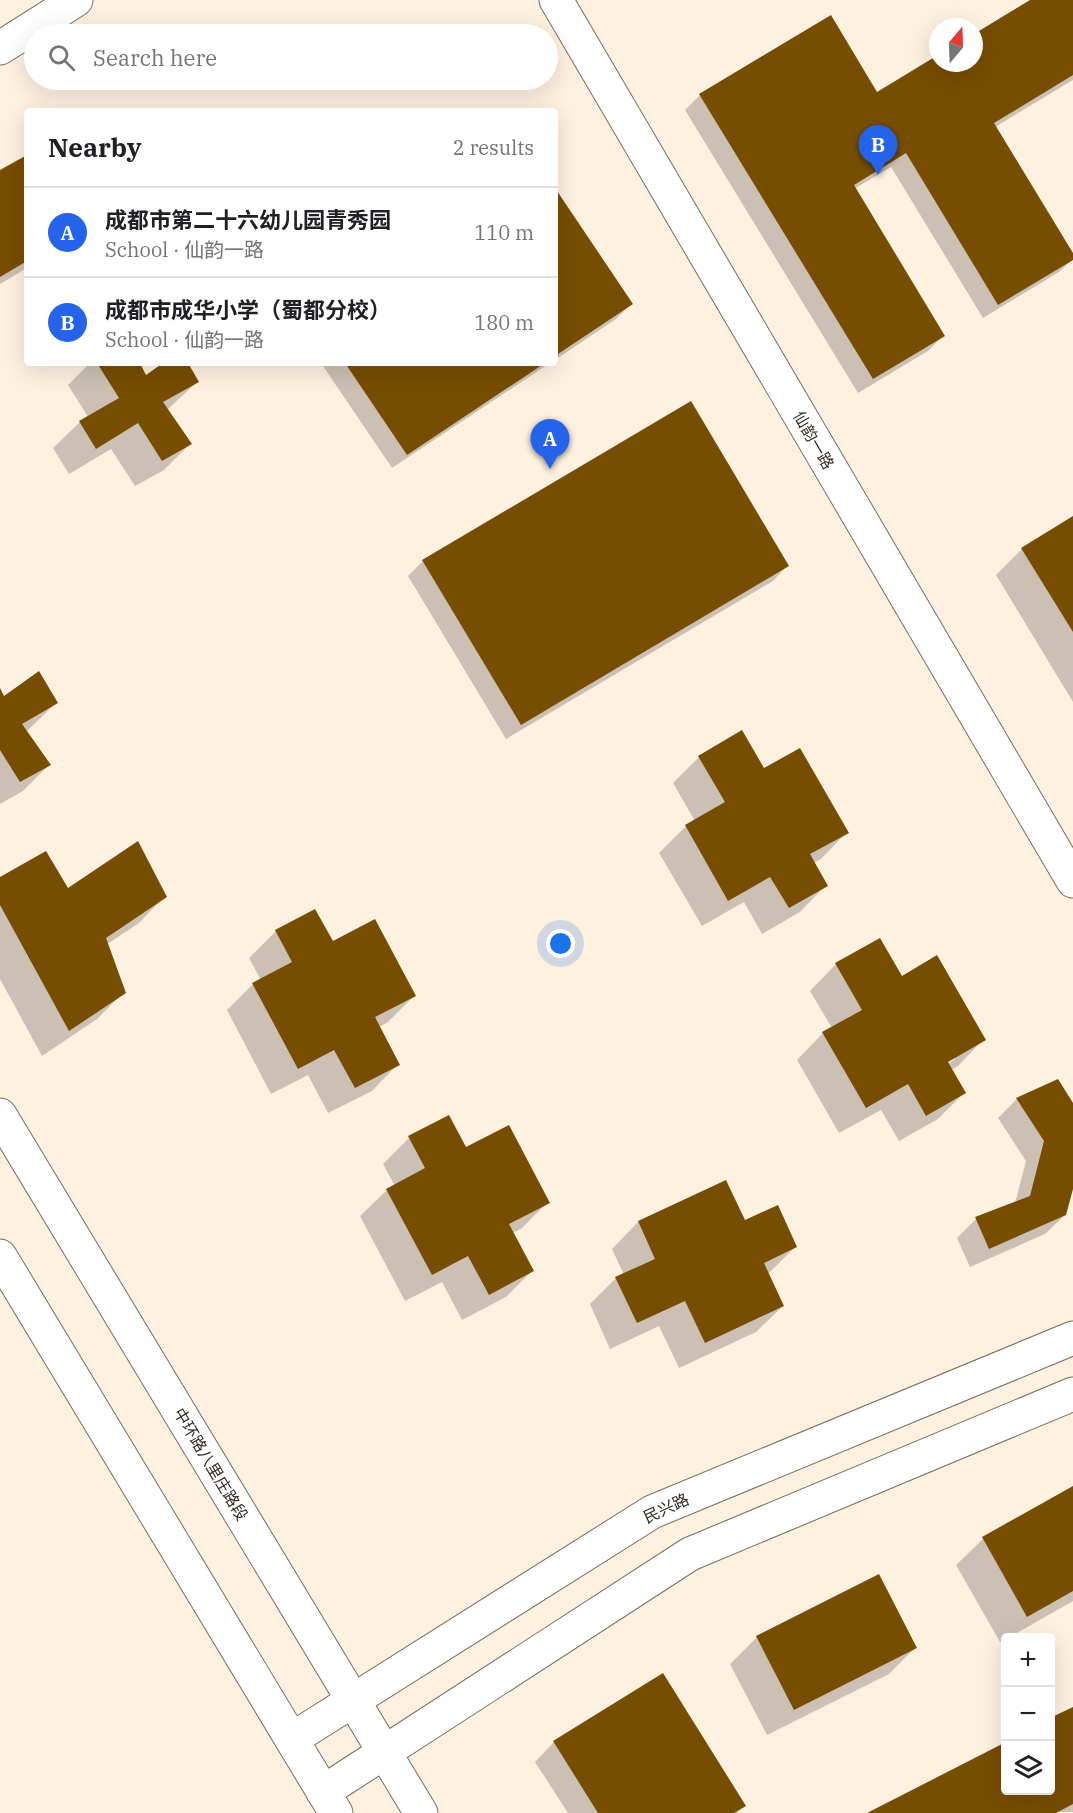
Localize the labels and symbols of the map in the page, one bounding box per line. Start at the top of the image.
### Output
north arrow [929,18,983,72]
pin: B [858,126,898,175]
street label: 仙韵一路 [789,407,839,473]
pin: A [530,420,570,469]
your location [546,929,575,958]
street label: 中环路八里庄路段 [169,1404,253,1524]
street label: 民兴路 [640,1489,692,1527]

